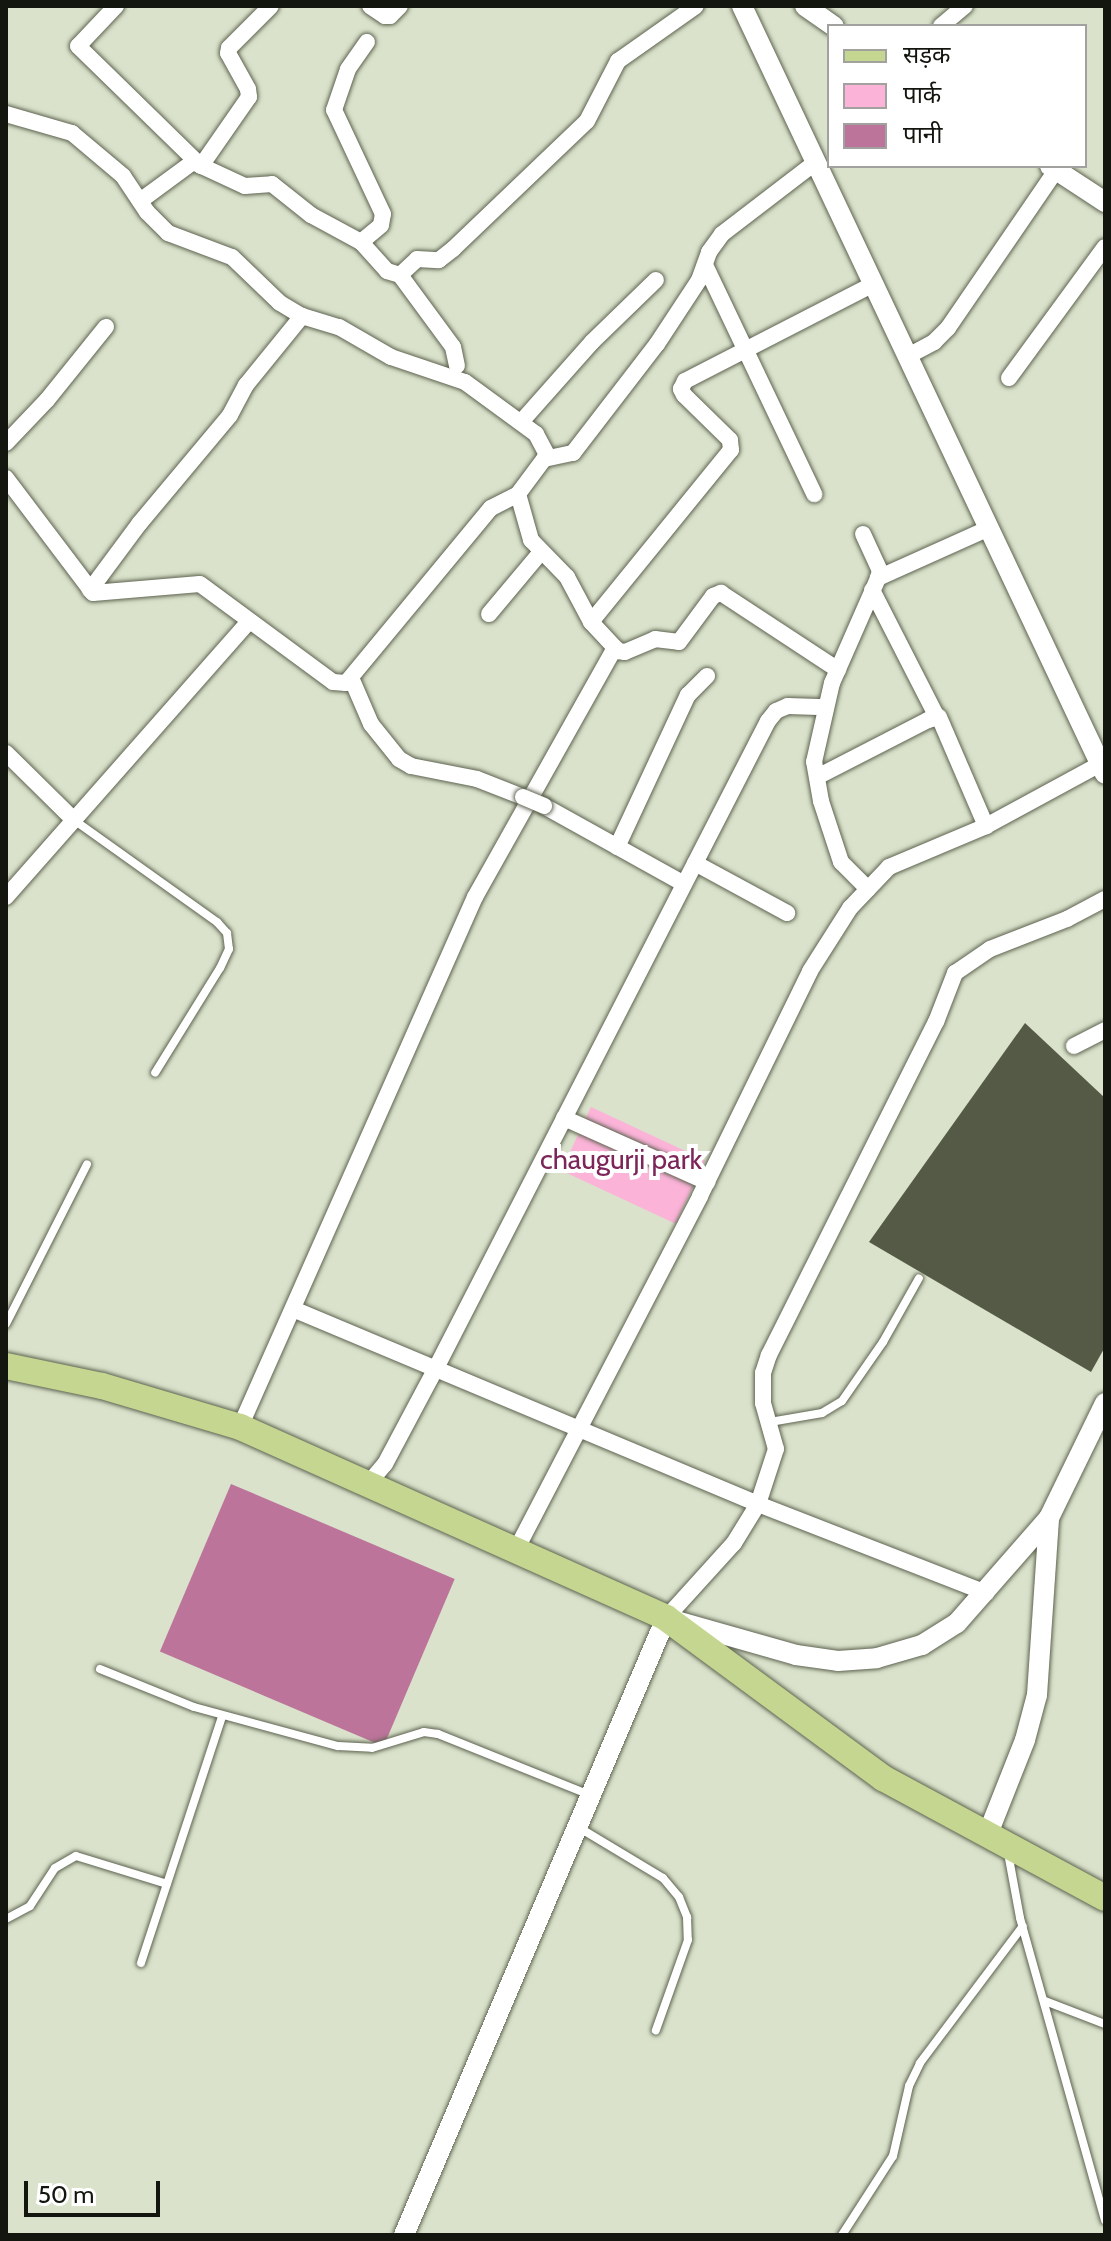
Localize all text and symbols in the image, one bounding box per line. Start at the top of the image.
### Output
legend [827,24,1087,168]
text: सड़क [903,40,951,69]
text: पार्क [903,80,941,109]
text: पानी [903,120,942,149]
park label: chaugurji park [540,1142,702,1176]
scale bar [28,2165,164,2215]
text: 50 m [38,2180,94,2209]

